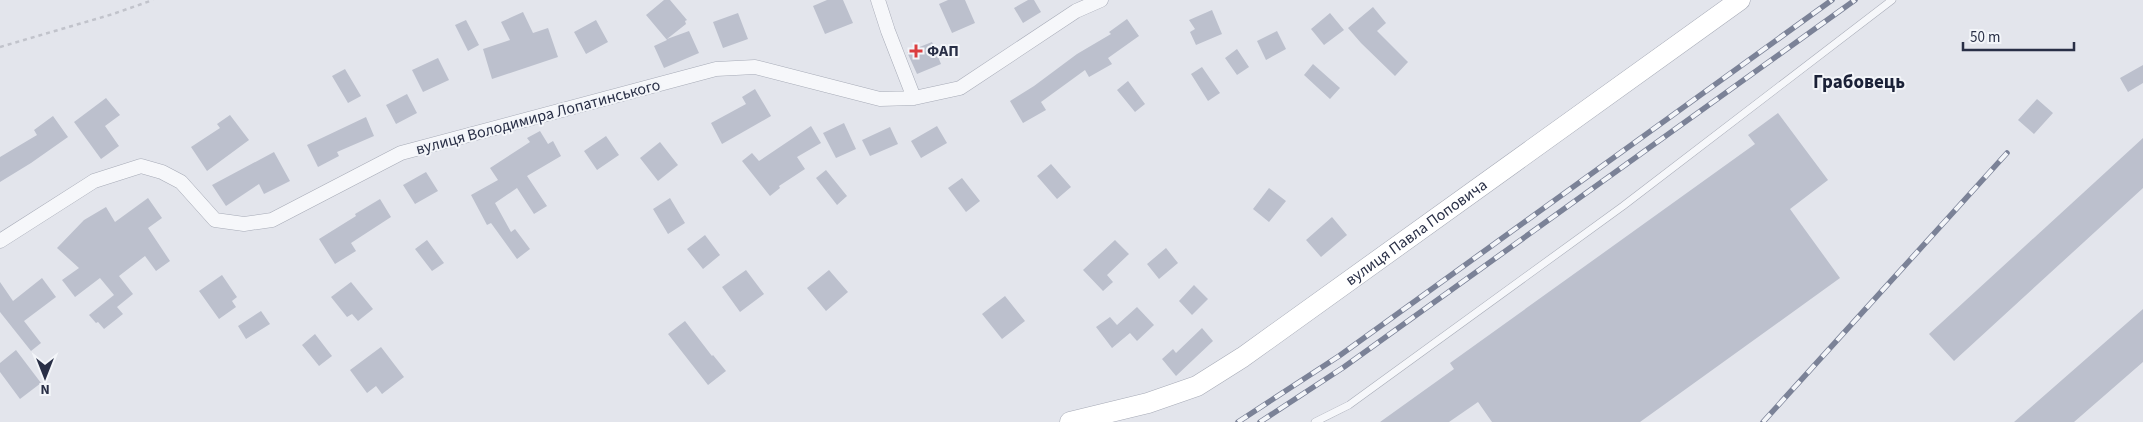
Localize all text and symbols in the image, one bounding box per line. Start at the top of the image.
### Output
scale bar [1963,20,2074,52]
text: 50 m [1970,27,2000,48]
place label: ФАП [927,40,959,62]
marker: ФАП [909,44,923,58]
district label: Грабовець [1813,69,1905,96]
street label: вулиця Володимира Лопатинського [413,74,663,160]
street label: вулиця Павла Поповича [1341,174,1492,291]
north arrow [20,352,70,402]
text: N [40,379,50,399]

